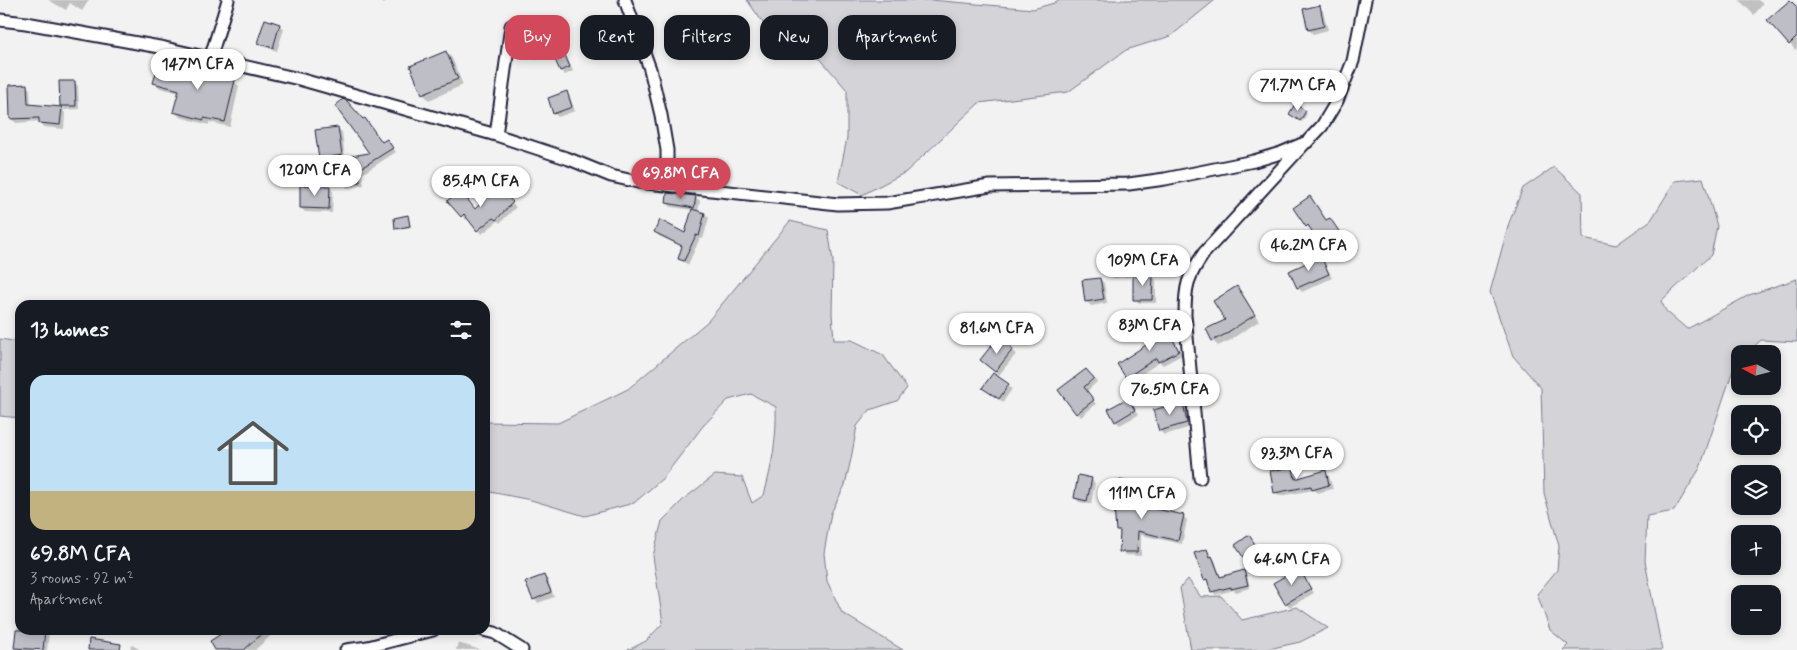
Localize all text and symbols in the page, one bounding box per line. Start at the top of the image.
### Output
chip: Buy [505,15,570,60]
chip: Rent [580,15,654,60]
chip: Filters [664,15,750,60]
chip: New [760,15,828,60]
chip: Apartment [838,15,956,60]
pin: 147M CFA [146,48,250,91]
text: 147M CFA [162,54,234,75]
pin: 71.7M CFA [1241,70,1355,112]
text: 71.7M CFA [1260,75,1336,96]
pin: 120M CFA [263,154,367,197]
pin: 69.8M CFA [624,158,738,200]
text: 120M CFA [279,160,351,181]
text: 69.8M CFA [642,163,720,184]
pin: 85.4M CFA [424,166,538,208]
text: 85.4M CFA [442,171,520,192]
pin: 46.2M CFA [1252,230,1366,272]
text: 46.2M CFA [1271,235,1347,256]
pin: 109M CFA [1091,244,1195,287]
text: 109M CFA [1107,250,1179,271]
pin: 83M CFA [1104,310,1196,352]
pin: 81.6M CFA [940,312,1054,355]
text: 83M CFA [1119,315,1181,336]
text: 13 homes [30,316,109,344]
icon: filters [447,316,475,344]
text: 81.6M CFA [960,318,1034,339]
north arrow [1731,345,1781,395]
map controls [1731,345,1781,635]
pin: 76.5M CFA [1113,374,1227,416]
text: 76.5M CFA [1131,379,1209,400]
button: locate [1731,405,1781,455]
icon: home [208,408,298,498]
pin: 93.3M CFA [1240,438,1354,480]
text: 93.3M CFA [1261,443,1333,464]
button: layers [1731,465,1781,515]
pin: 111M CFA [1090,478,1194,520]
text: 111M CFA [1108,483,1176,504]
button: + [1731,525,1781,575]
text: 69.8M CFA [30,540,131,568]
pin: 64.6M CFA [1235,544,1349,586]
text: 64.6M CFA [1254,549,1330,570]
text: 3 rooms · 92 m² [30,568,134,589]
button: − [1731,585,1781,635]
text: Apartment [30,589,103,610]

